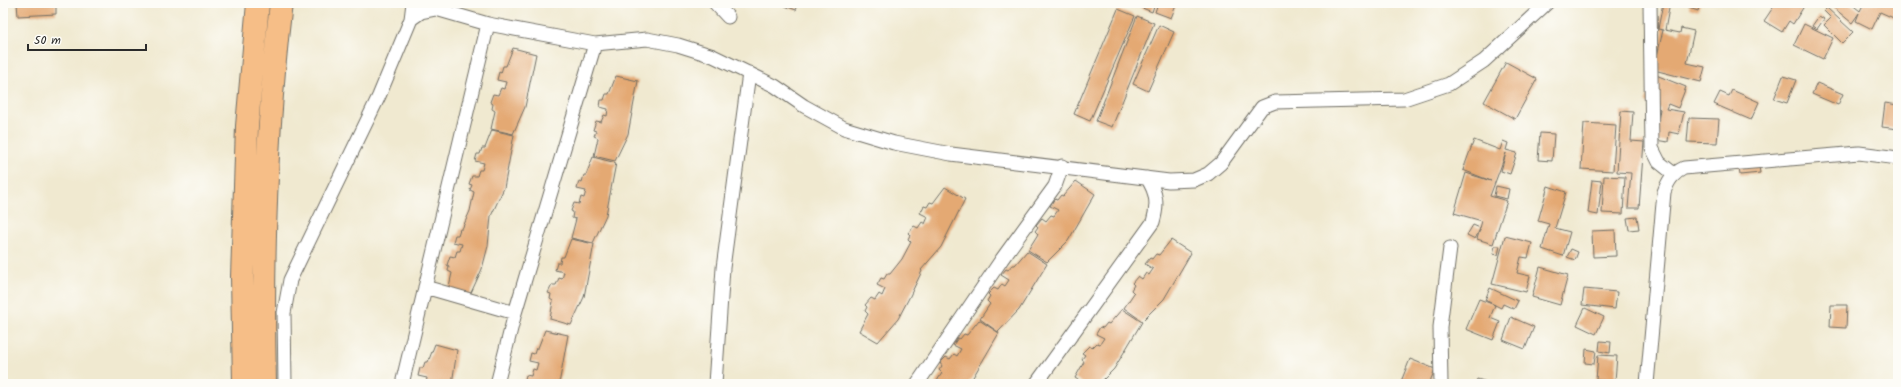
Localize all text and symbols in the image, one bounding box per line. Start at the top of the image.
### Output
scale bar [28,26,146,52]
text: 50 m [34,31,61,50]

